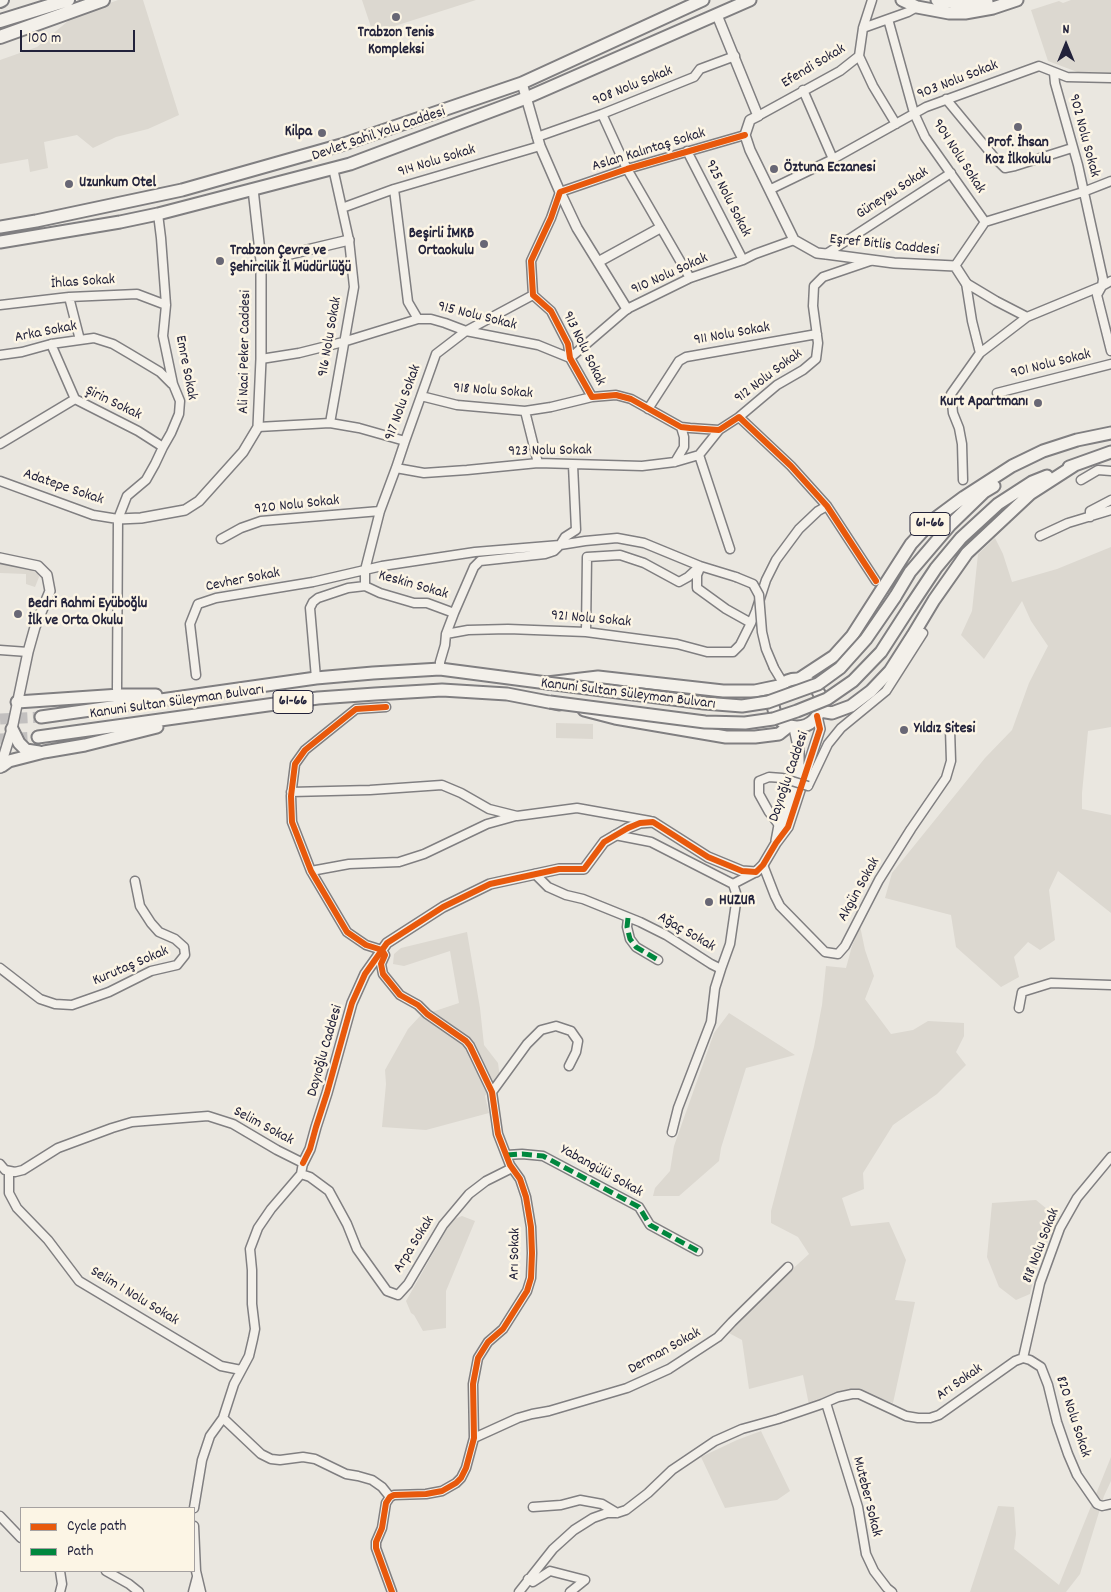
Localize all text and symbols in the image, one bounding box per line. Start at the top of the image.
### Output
marker: Trabzon Tenis Kompleksi [390,11,402,23]
scale bar [22,20,138,52]
north arrow [1041,20,1091,70]
text: N [1063,20,1069,40]
place label: Trabzon Tenis Kompleksi [358,25,434,60]
text: 100 m [28,28,61,50]
street label: Efendi Sokak [779,41,849,93]
street label: 903 Nolu Sokak [915,57,1001,105]
street label: 908 Nolu Sokak [590,63,676,111]
street label: 902 Nolu Sokak [1063,93,1103,179]
street label: Devlet Sahil Yolu Caddesi [310,104,448,166]
street label: 904 Nolu Sokak [927,117,989,197]
marker: Prof. İhsan Koz İlkokulu [1012,121,1024,133]
place label: Kilpa [285,124,312,142]
street label: Aslan Kalıntaş Sokak [590,125,708,177]
marker: Kilpa [316,127,328,139]
place label: Prof. İhsan Koz İlkokulu [985,135,1051,170]
street label: 914 Nolu Sokak [396,142,478,182]
street label: 925 Nolu Sokak [700,157,754,241]
place label: Öztuna Eczanesi [784,160,875,178]
marker: Öztuna Eczanesi [768,163,780,175]
street label: Güneysu Sokak [854,164,932,224]
place label: Uzunkum Otel [79,175,156,193]
marker: Uzunkum Otel [63,178,75,190]
place label: Beşirli İMKB Ortaokulu [409,226,474,261]
street label: Eşref Bitlis Caddesi [828,231,940,261]
marker: Beşirli İMKB Ortaokulu [478,238,490,250]
place label: Trabzon Çevre ve Şehircilik İl Müdürlüğü [230,243,351,278]
street label: 910 Nolu Sokak [629,250,711,300]
marker: Trabzon Çevre ve Şehircilik İl Müdürlüğü [214,255,226,267]
street label: İhlas Sokak [50,272,116,294]
street label: Ali Naci Peker Caddesi [236,290,256,414]
street label: 916 Nolu Sokak [315,295,347,379]
street label: 915 Nolu Sokak [436,299,518,335]
street label: 913 Nolu Sokak [557,309,609,389]
street label: Arka Sokak [13,318,79,348]
street label: 911 Nolu Sokak [692,319,772,351]
street label: Emre Sokak [170,334,200,402]
street label: 912 Nolu Sokak [732,346,806,408]
street label: 901 Nolu Sokak [1009,346,1093,384]
street label: 917 Nolu Sokak [382,363,426,443]
street label: 918 Nolu Sokak [453,380,533,404]
street label: Şirin Sokak [82,383,144,425]
place label: Kurt Apartmanı [940,394,1028,412]
marker: Kurt Apartmanı [1032,397,1044,409]
street label: 923 Nolu Sokak [508,442,592,462]
street label: Adatepe Sokak [20,466,106,510]
street label: 920 Nolu Sokak [254,493,340,519]
road number: 61-66 [910,512,950,536]
street label: Cevher Sokak [204,565,282,597]
street label: Keskin Sokak [376,567,450,605]
place label: Bedri Rahmi Eyüboğlu İlk ve Orta Okulu [28,596,147,631]
marker: Bedri Rahmi Eyüboğlu İlk ve Orta Okulu [12,608,24,620]
street label: 921 Nolu Sokak [550,608,632,632]
street label: Kanuni Sultan Süleyman Bulvarı [540,675,716,715]
street label: Kanuni Sultan Süleyman Bulvarı [89,682,265,724]
road number: 61-66 [273,690,313,714]
place label: Yıldız Sitesi [914,721,975,739]
marker: Yıldız Sitesi [898,724,910,736]
street label: Dayıoğlu Caddesi [766,729,814,825]
street label: Akgün Sokak [835,855,885,925]
place label: HUZUR [719,893,755,911]
marker: HUZUR [703,896,715,908]
street label: Ağaç Sokak [654,909,718,957]
street label: Kurutaş Sokak [90,943,172,991]
street label: Dayıoğlu Caddesi [304,1003,348,1099]
street label: Selim Sokak [230,1104,296,1150]
street label: Yabangülü Sokak [556,1142,646,1202]
street label: 818 Nolu Sokak [1019,1206,1065,1286]
street label: Arpa Sokak [390,1213,440,1277]
street label: Arı Sokak [507,1228,525,1280]
street label: Selim 1 Nolu Sokak [86,1263,182,1331]
street label: Derman Sokak [626,1325,704,1379]
street label: Arı Sokak [933,1361,987,1405]
street label: 820 Nolu Sokak [1050,1374,1094,1460]
street label: Muteber Sokak [847,1455,885,1539]
legend [20,1507,195,1572]
text: Cycle path [67,1516,126,1538]
text: Path [67,1541,93,1563]

